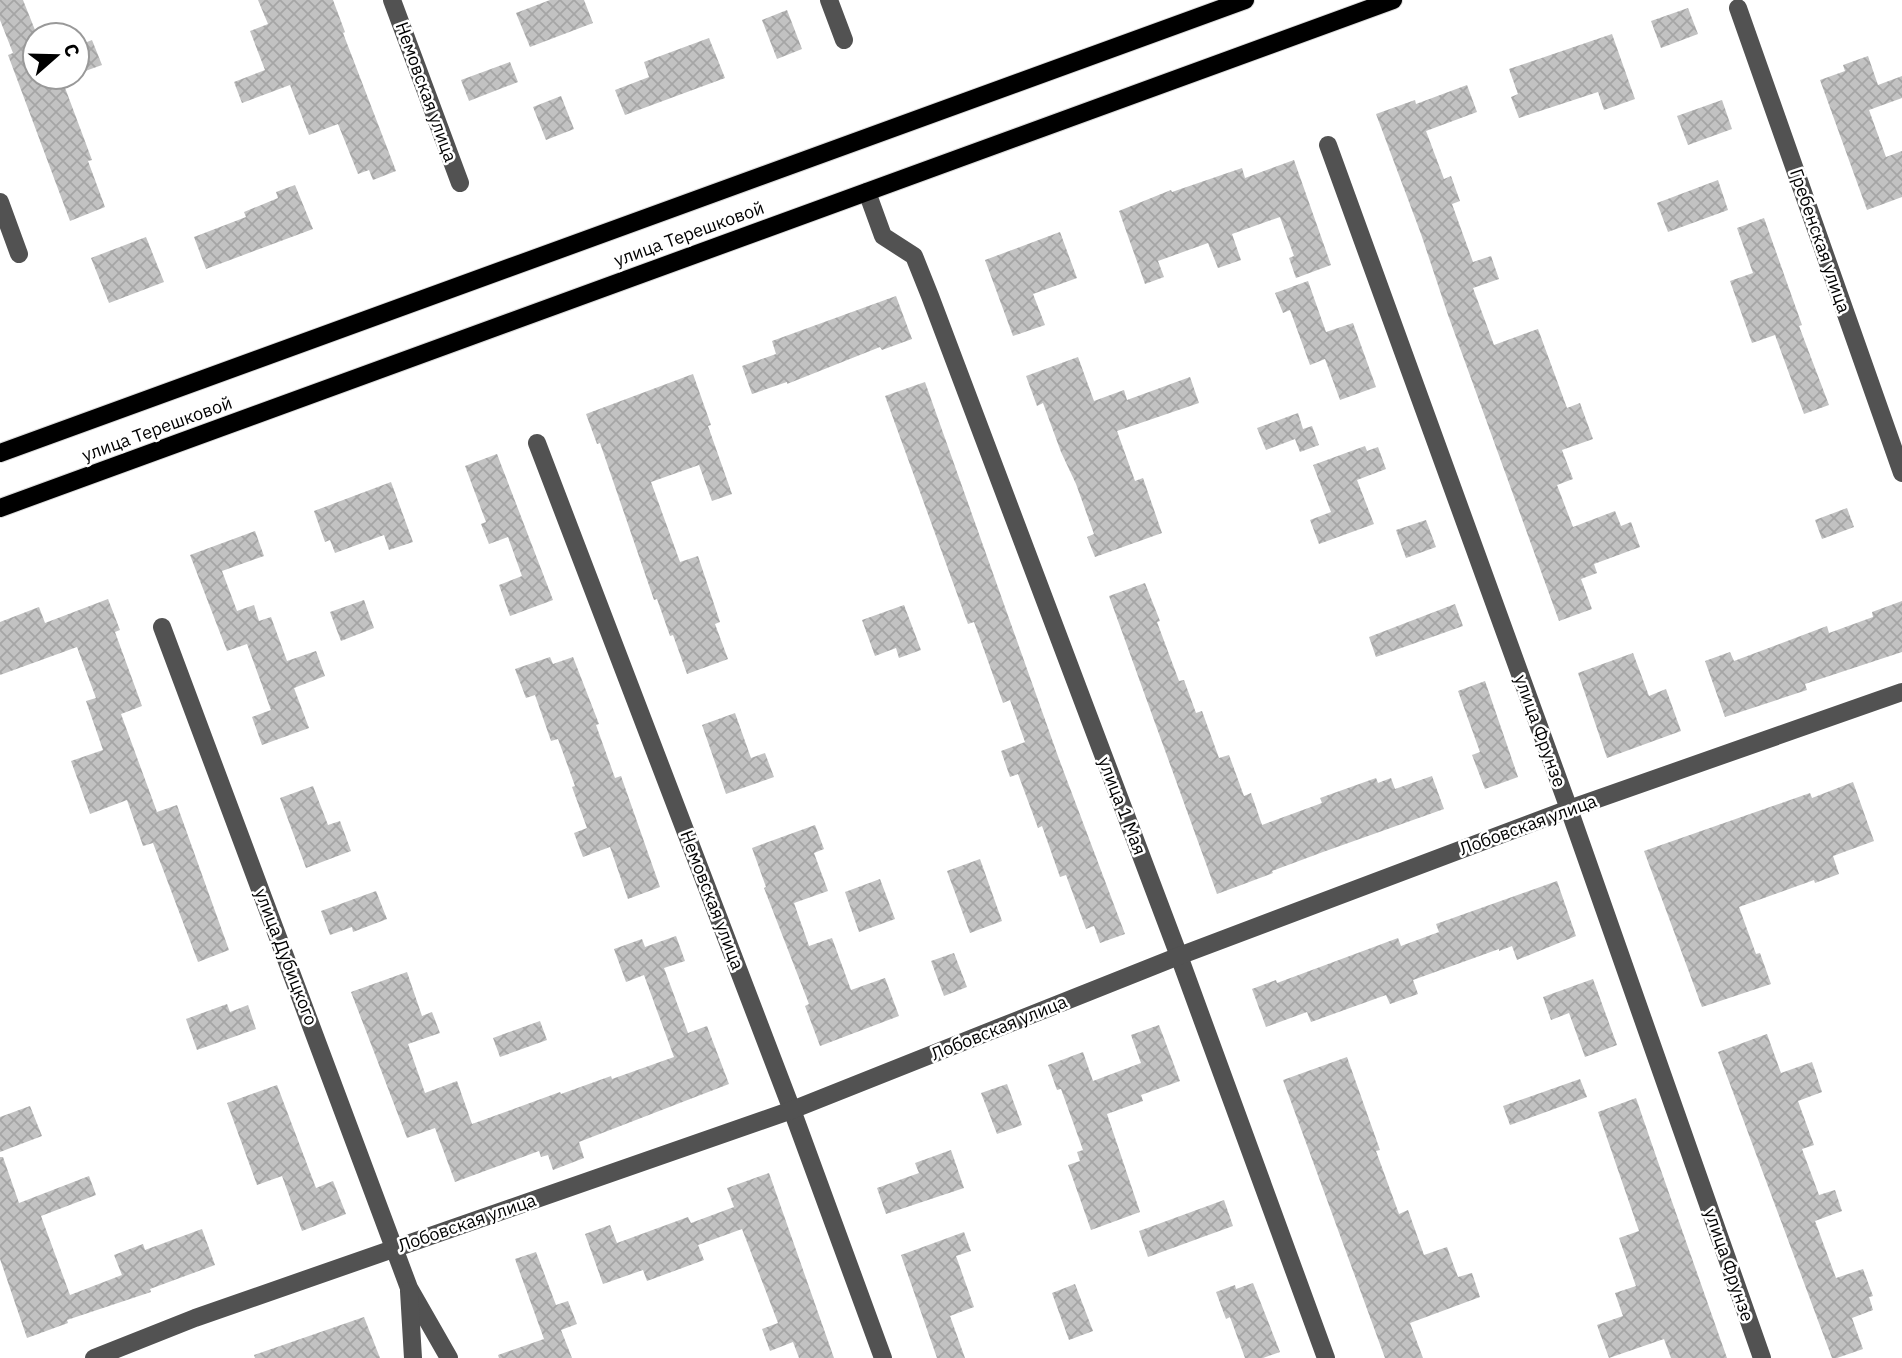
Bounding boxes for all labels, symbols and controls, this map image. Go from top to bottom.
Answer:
street label: Немовская улица [390,19,463,165]
north arrow [21,21,91,91]
text: С [59,40,85,60]
street label: Гребенская улица [1785,166,1856,316]
street label: улица Терешковой [611,196,767,271]
street label: улица Терешковой [79,391,235,466]
street label: улица Фрунзе [1509,671,1572,790]
street label: улица 1 Мая [1093,754,1152,858]
street label: Лобовская улица [1456,789,1600,860]
street label: Немовская улица [675,827,750,973]
street label: улица Дубицкого [250,885,323,1029]
street label: Лобовская улица [927,990,1071,1065]
street label: Лобовская улица [395,1188,539,1257]
street label: улица Фрунзе [1699,1205,1760,1325]

